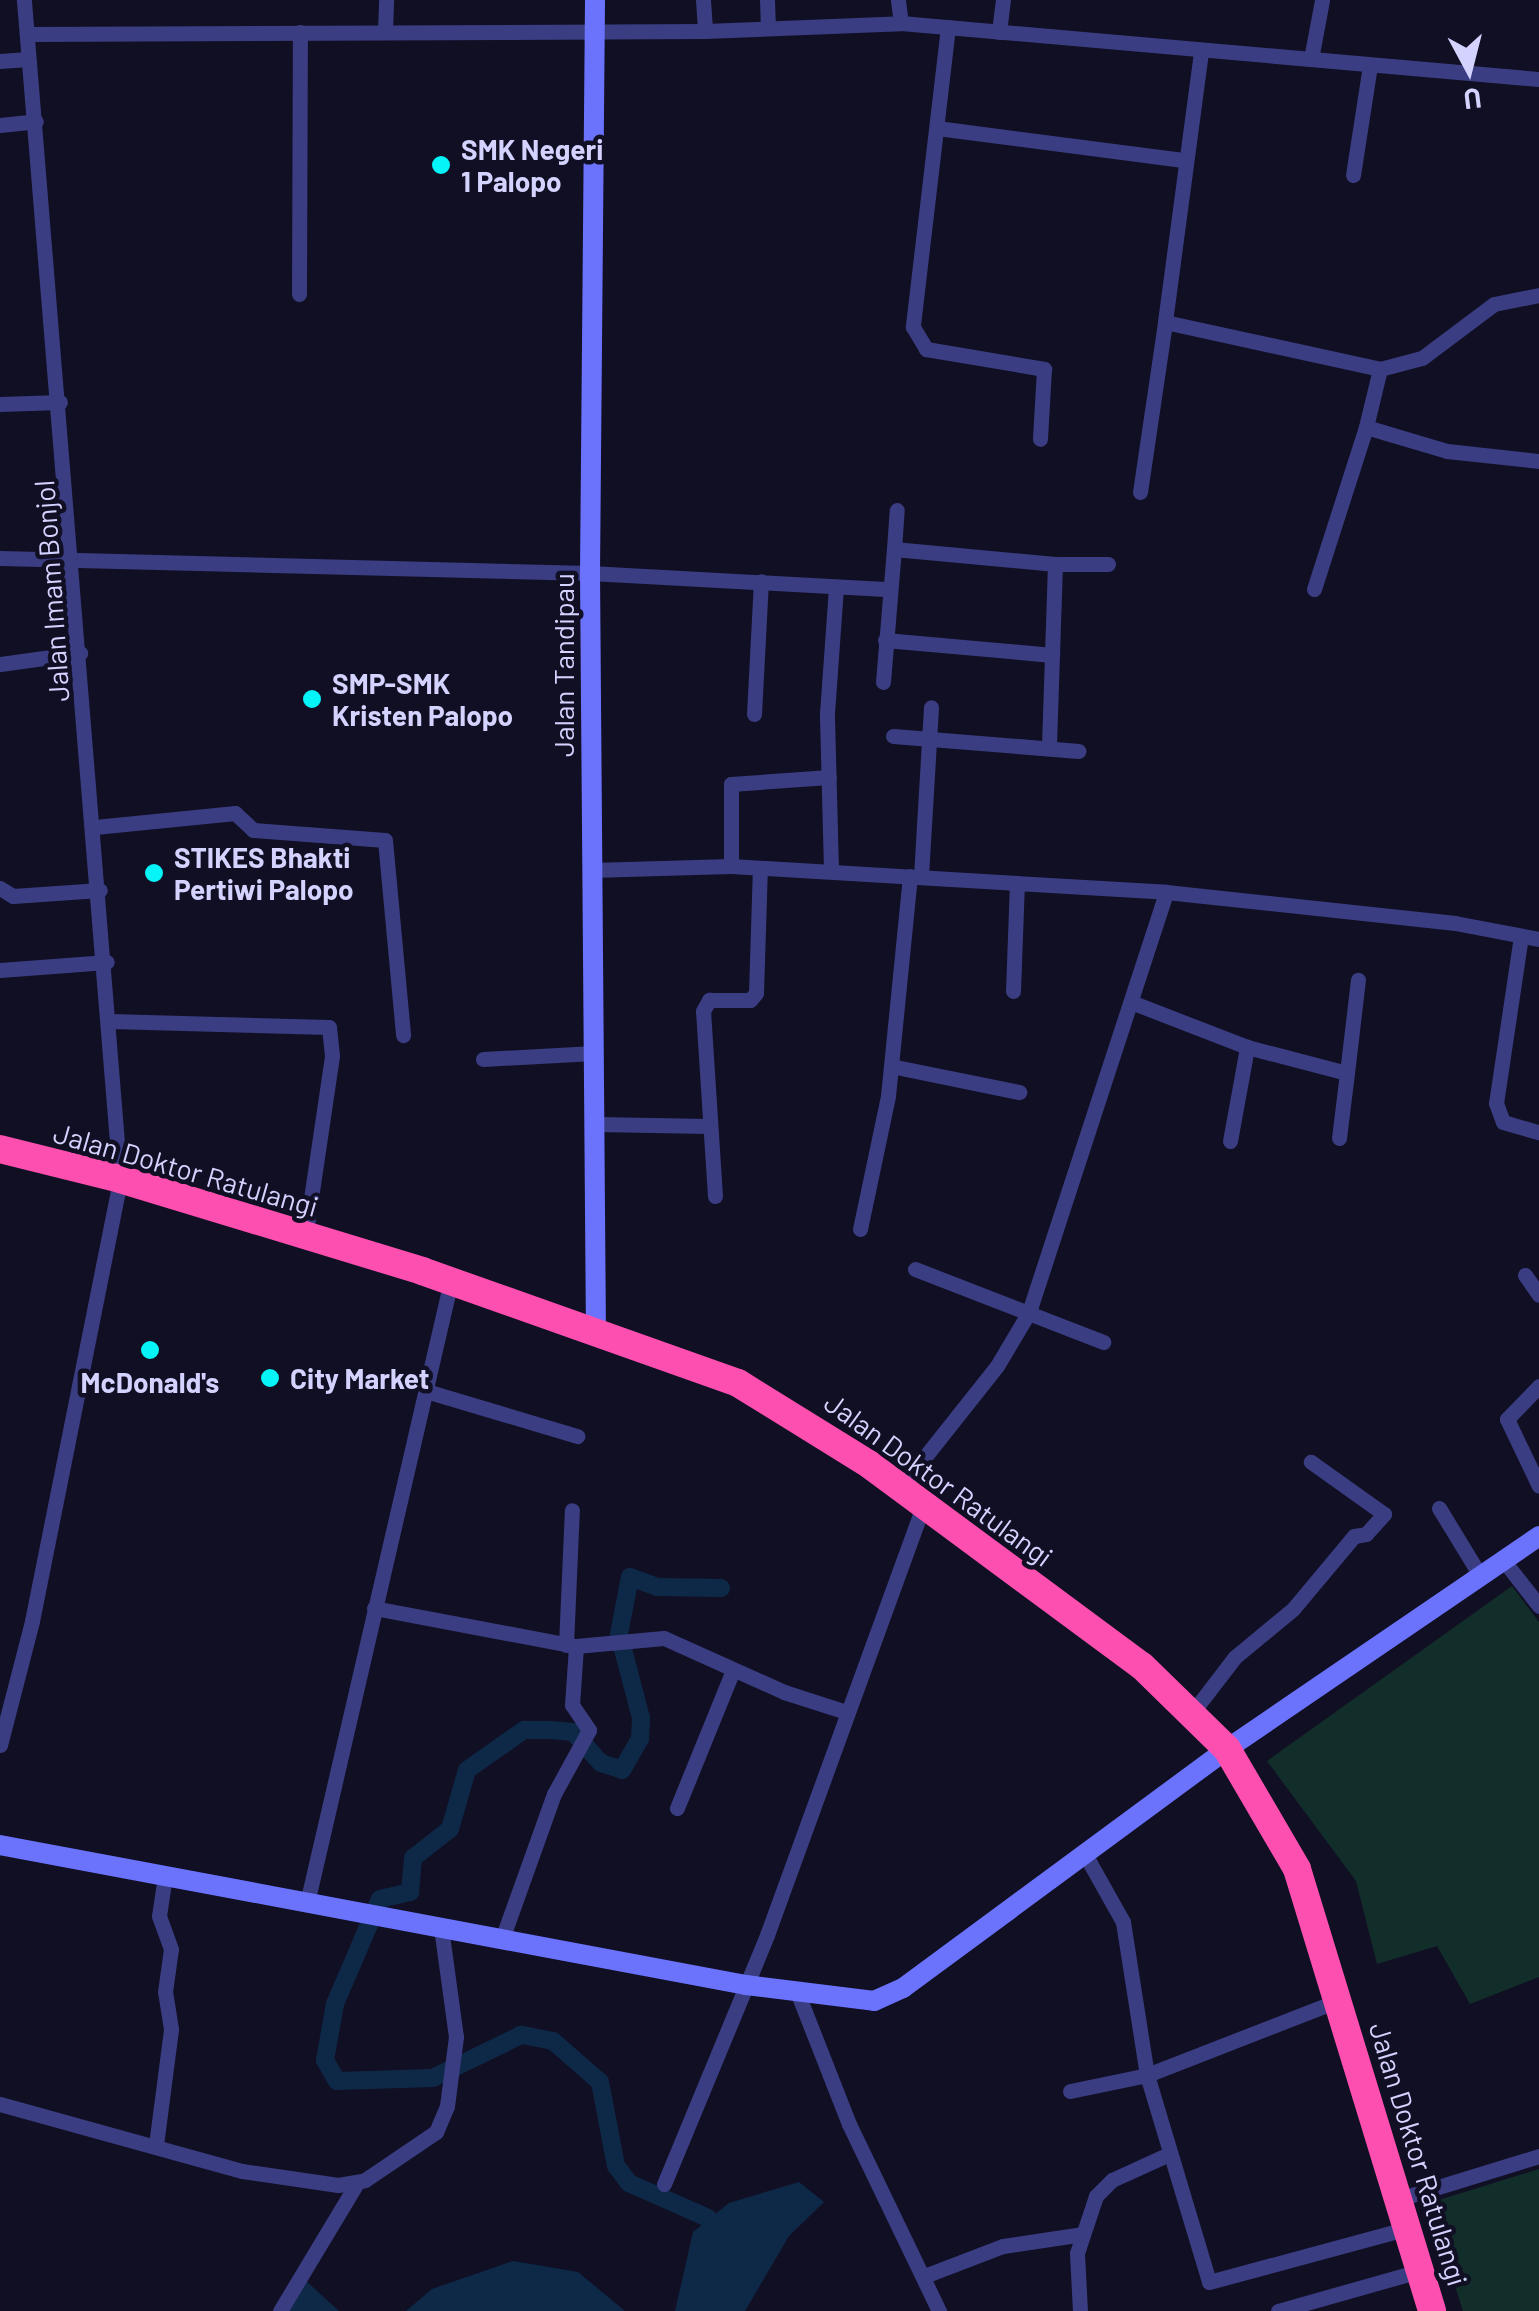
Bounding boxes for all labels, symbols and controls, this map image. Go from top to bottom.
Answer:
north arrow [1419,20,1519,120]
text: U [1462,82,1483,118]
place label: SMK Negeri 1 Palopo [461,132,603,198]
marker: SMK Negeri 1 Palopo [430,154,452,176]
street label: Jalan Imam Bonjol [27,479,75,703]
street label: Jalan Tandipau [546,573,580,757]
place label: SMP-SMK Kristen Palopo [332,666,513,732]
marker: SMP-SMK Kristen Palopo [301,688,323,710]
place label: STIKES Bhakti Pertiwi Palopo [174,840,354,906]
marker: STIKES Bhakti Pertiwi Palopo [143,862,165,884]
street label: Jalan Doktor Ratulangi [50,1115,322,1223]
marker: McDonald's [139,1339,161,1361]
place label: City Market [290,1361,429,1395]
place label: McDonald's [81,1365,219,1399]
marker: City Market [259,1367,281,1389]
street label: Jalan Doktor Ratulangi [818,1385,1060,1573]
street label: Jalan Doktor Ratulangi [1363,2018,1475,2290]

